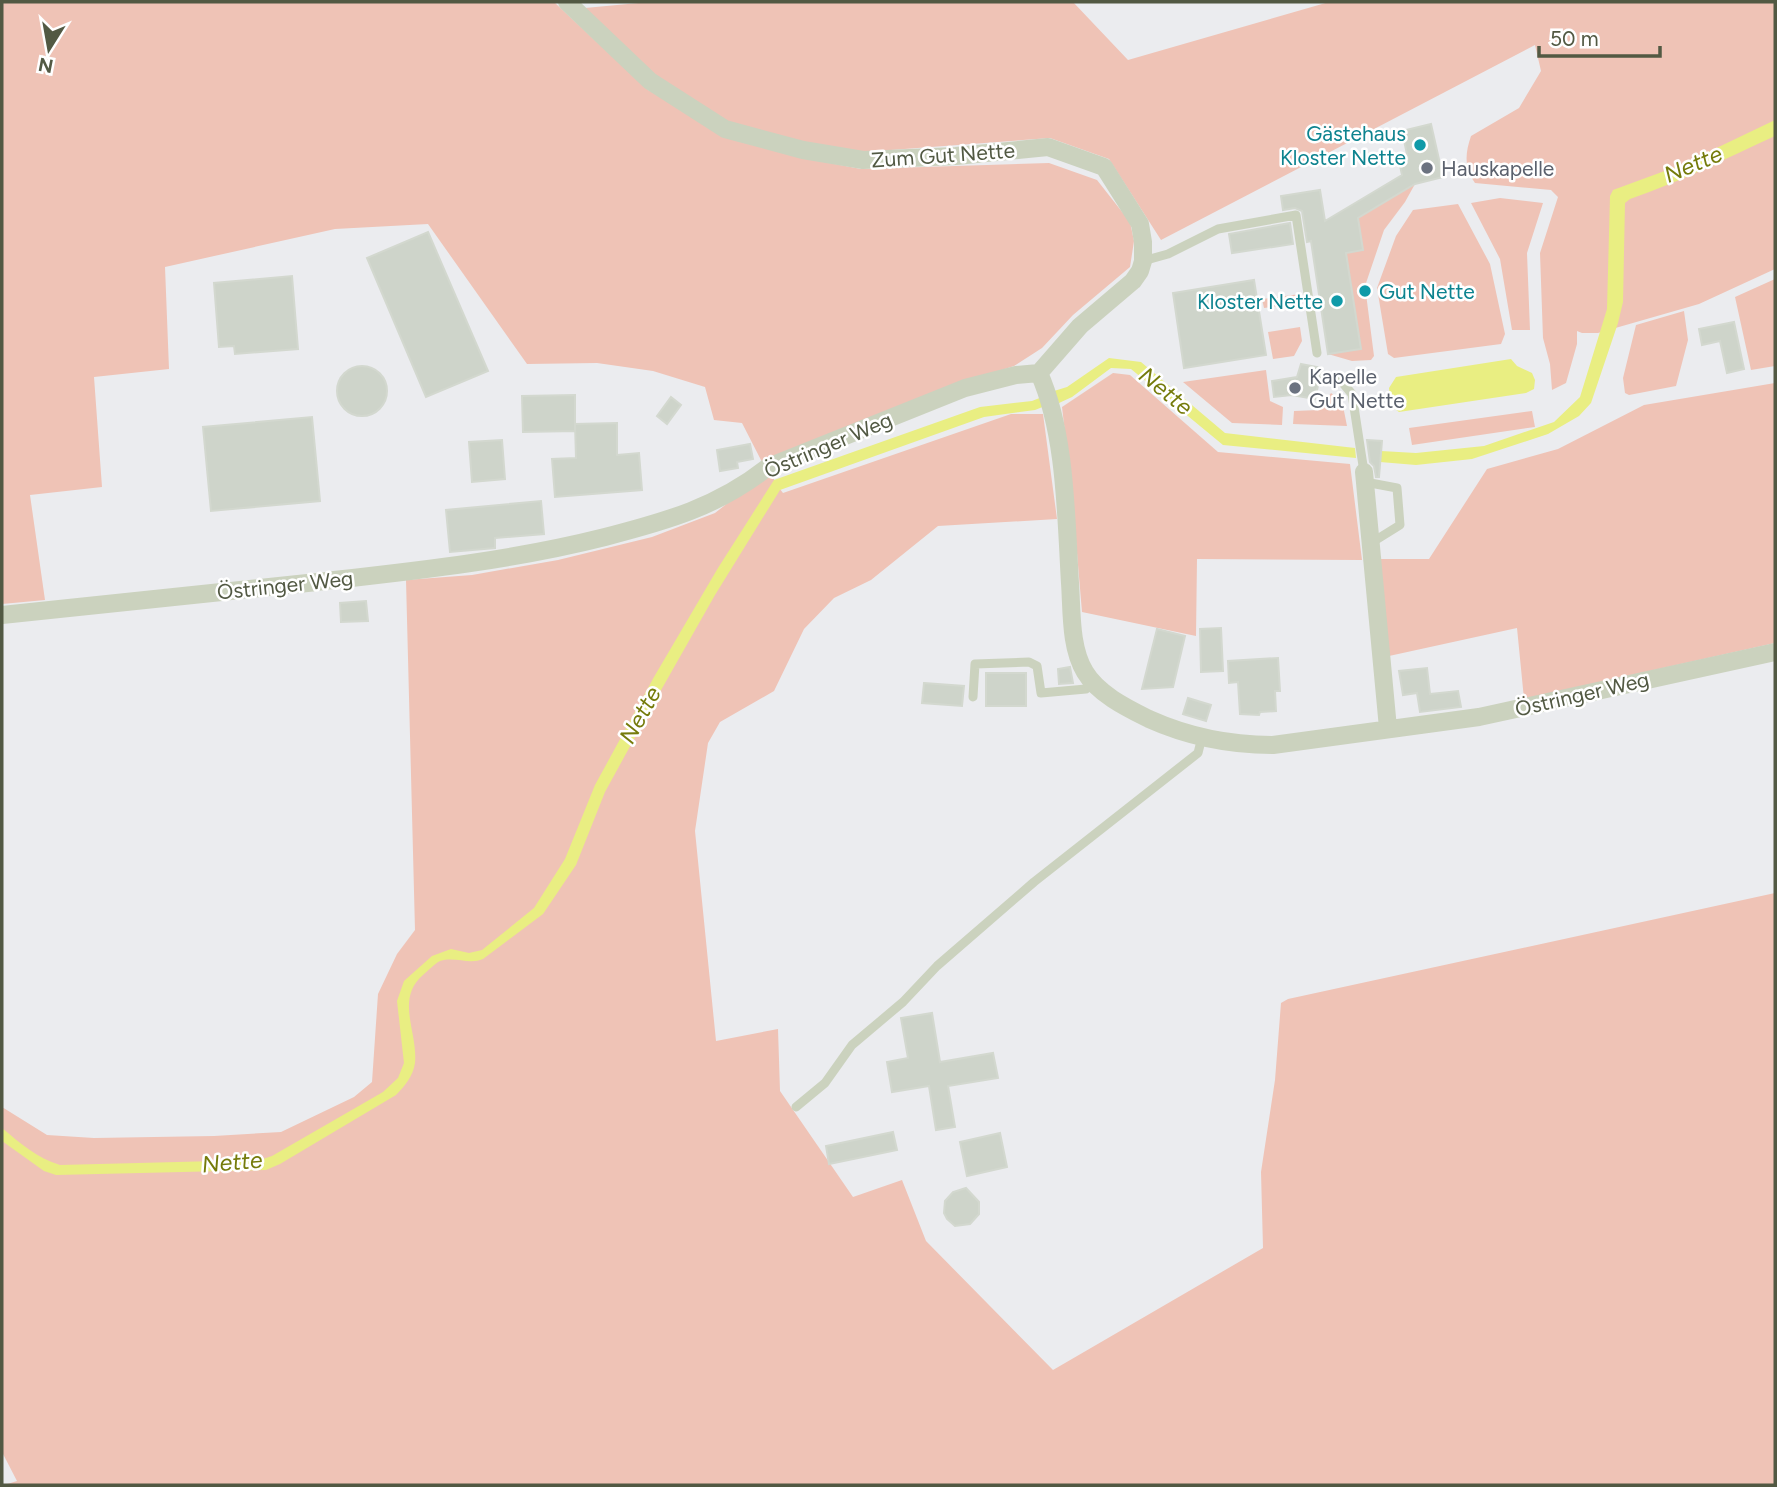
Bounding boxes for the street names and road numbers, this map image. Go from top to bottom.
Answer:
street label: Zum Gut Nette [870,138,1016,172]
street label: Östringer Weg [760,407,896,483]
street label: Östringer Weg [216,565,354,605]
street label: Östringer Weg [1512,666,1652,722]

